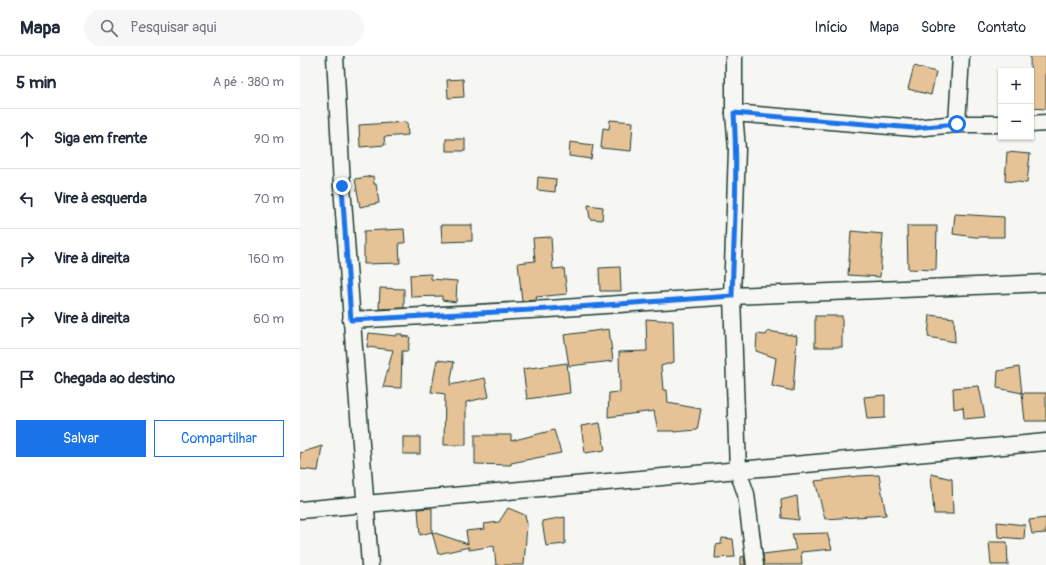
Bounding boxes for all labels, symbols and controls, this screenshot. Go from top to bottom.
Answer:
search box [84,10,364,46]
text: Mapa [20,16,60,40]
icon: search [98,17,120,39]
text: Pesquisar aqui [130,18,216,37]
text: Início [814,19,847,36]
text: Mapa [869,19,899,36]
text: Sobre [921,19,955,36]
text: Contato [977,19,1026,36]
map controls [998,68,1034,140]
button: + [998,68,1034,104]
text: 5 min [16,72,56,93]
text: A pé · 380 m [213,74,284,90]
button: − [998,104,1034,140]
route start [948,115,966,133]
icon: ahead [16,128,38,150]
text: Siga em frente [54,129,147,148]
text: 90 m [254,131,284,147]
route end [333,177,351,195]
icon: left [16,188,38,210]
text: Vire à esquerda [54,189,147,208]
text: 70 m [254,191,284,207]
icon: right [16,248,38,270]
text: Vire à direita [54,249,130,268]
text: 160 m [248,251,284,267]
icon: right [16,308,38,330]
text: Vire à direita [54,309,130,328]
text: 60 m [253,311,284,327]
icon: arrive [16,368,38,390]
text: Chegada ao destino [54,369,175,388]
button: Salvar [16,420,146,457]
button: Compartilhar [154,420,284,457]

